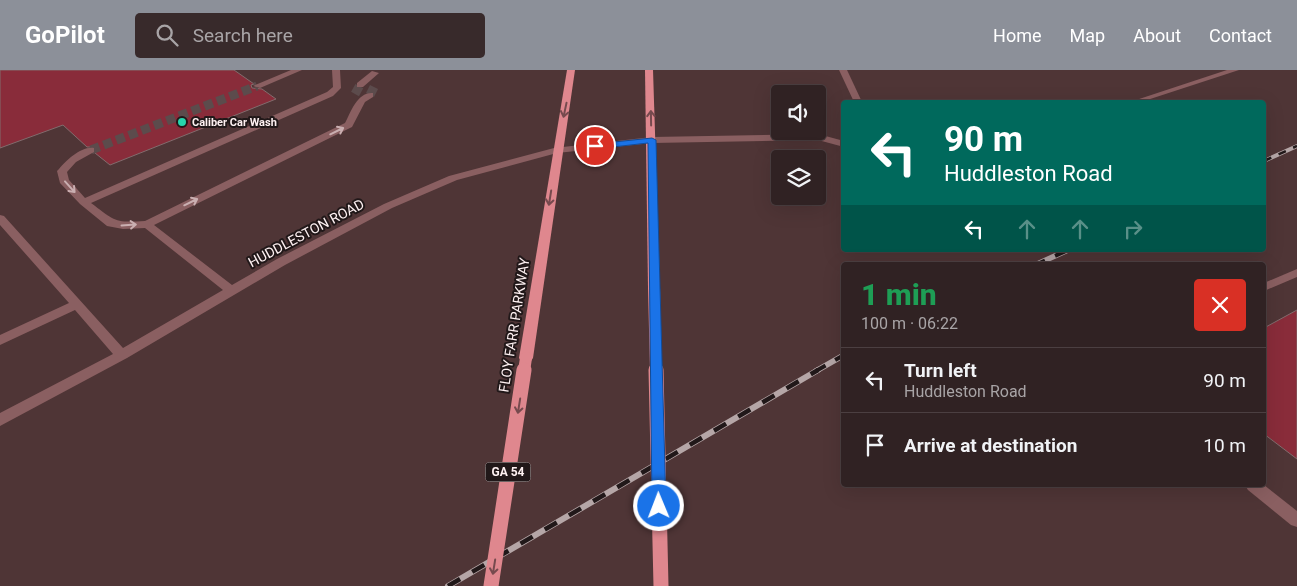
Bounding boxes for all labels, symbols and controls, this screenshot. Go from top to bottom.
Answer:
search box [135,13,485,58]
text: GoPilot [25,21,105,49]
icon: search [153,21,181,49]
text: Search here [193,24,293,47]
text: Home [993,25,1042,46]
text: Map [1070,25,1105,46]
text: About [1133,25,1181,46]
text: Contact [1209,25,1272,46]
map controls [771,85,826,205]
button: sound [771,85,826,140]
one-way arrow [560,102,570,118]
one-way arrow [646,111,656,127]
marker: Caliber Car Wash [176,116,188,128]
place label: Caliber Car Wash [192,116,277,129]
text: 90 m [944,119,1023,160]
icon: left [861,120,926,185]
pin [574,125,616,167]
one-way arrow [329,126,344,135]
icon: arrive [581,132,609,160]
button: layers [771,150,826,205]
text: Huddleston Road [944,161,1113,186]
one-way arrow [64,181,76,194]
one-way arrow [545,190,555,206]
street label: HUDDLESTON ROAD [245,196,367,270]
one-way arrow [183,197,198,206]
icon: left [960,215,988,243]
icon: ahead [1013,215,1041,243]
icon: ahead [1066,215,1094,243]
icon: right [1119,215,1147,243]
one-way arrow [121,221,137,230]
street label: FLOY FARR PARKWAY [495,256,533,393]
text: 1 min [861,277,937,312]
button: close [1194,279,1246,331]
text: 100 m · 06:22 [861,314,958,333]
text: Turn left [904,359,977,382]
icon: left [861,366,889,394]
text: 90 m [1203,369,1246,392]
text: Huddleston Road [904,382,1027,401]
one-way arrow [513,398,523,414]
icon: arrive [861,431,889,459]
text: Arrive at destination [904,434,1077,457]
text: 10 m [1203,434,1246,457]
road number: GA 54 [486,462,530,482]
position arrow [632,479,684,531]
one-way arrow [489,558,499,574]

